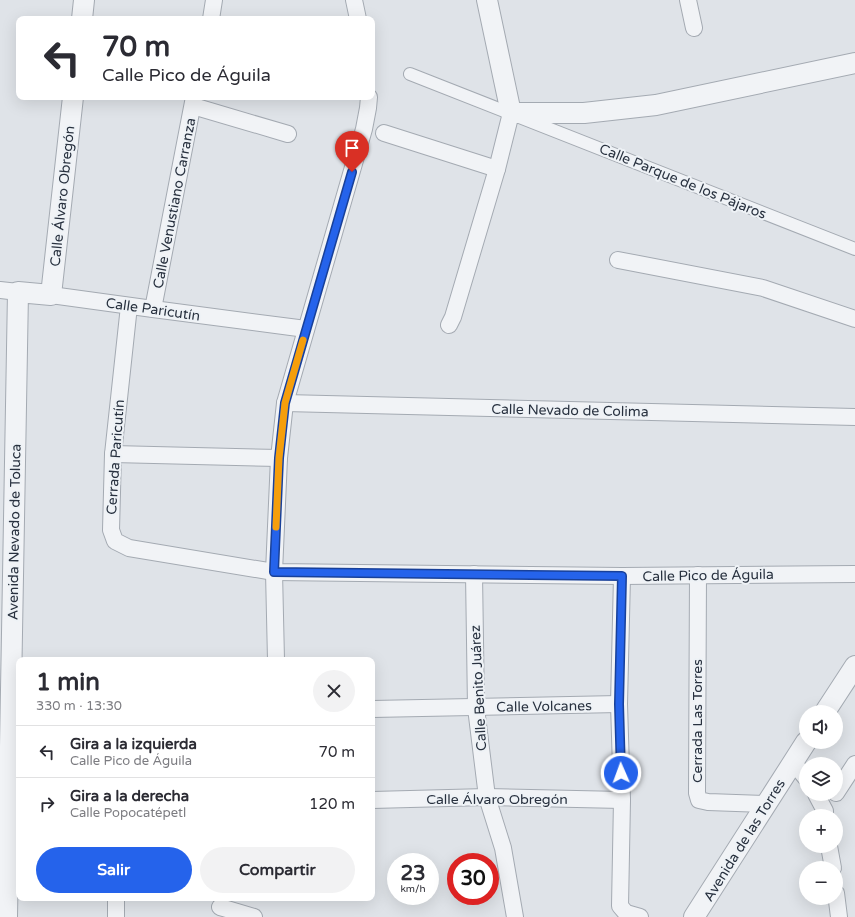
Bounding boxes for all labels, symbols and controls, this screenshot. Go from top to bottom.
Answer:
text: 70 m [102,30,170,64]
icon: left [36,32,88,84]
text: Calle Pico de Águila [102,64,271,86]
street label: Calle Venustiano Carranza [150,116,199,290]
street label: Calle Álvaro Obregón [47,125,78,267]
pin [335,131,369,172]
icon: arrive [341,137,363,159]
street label: Calle Parque de los Pájaros [597,140,769,223]
street label: Calle Paricutín [105,294,201,325]
street label: Cerrada Paricutín [103,399,128,515]
street label: Calle Nevado de Colima [491,401,649,420]
street label: Avenida Nevado de Toluca [4,444,25,620]
street label: Calle Pico de Águila [642,566,774,585]
street label: Calle Benito Juárez [467,625,490,751]
street label: Cerrada Las Torres [689,659,706,783]
text: 1 min [36,668,100,697]
button: close [313,670,355,712]
street label: Calle Volcanes [496,697,592,716]
text: 330 m · 13:30 [36,698,122,714]
map controls [799,705,843,905]
button: sound [799,705,843,749]
text: Gira a la izquierda [70,735,197,753]
icon: left [36,741,58,763]
text: 70 m [318,743,355,761]
position arrow [600,752,642,794]
text: Calle Pico de Águila [70,753,192,769]
button: layers [799,757,843,801]
street label: Avenida de las Torres [700,776,789,905]
text: Gira a la derecha [70,787,189,805]
street label: Calle Álvaro Obregón [426,791,568,808]
icon: right [36,793,58,815]
text: 120 m [309,795,355,813]
text: Calle Popocatépetl [70,805,186,821]
button: + [799,809,843,853]
button: Salir [36,847,192,893]
button: Compartir [200,847,355,893]
speed limit sign: 30 [447,853,499,905]
button: − [799,861,843,905]
text: 23 [400,862,426,886]
text: km/h [400,883,426,895]

